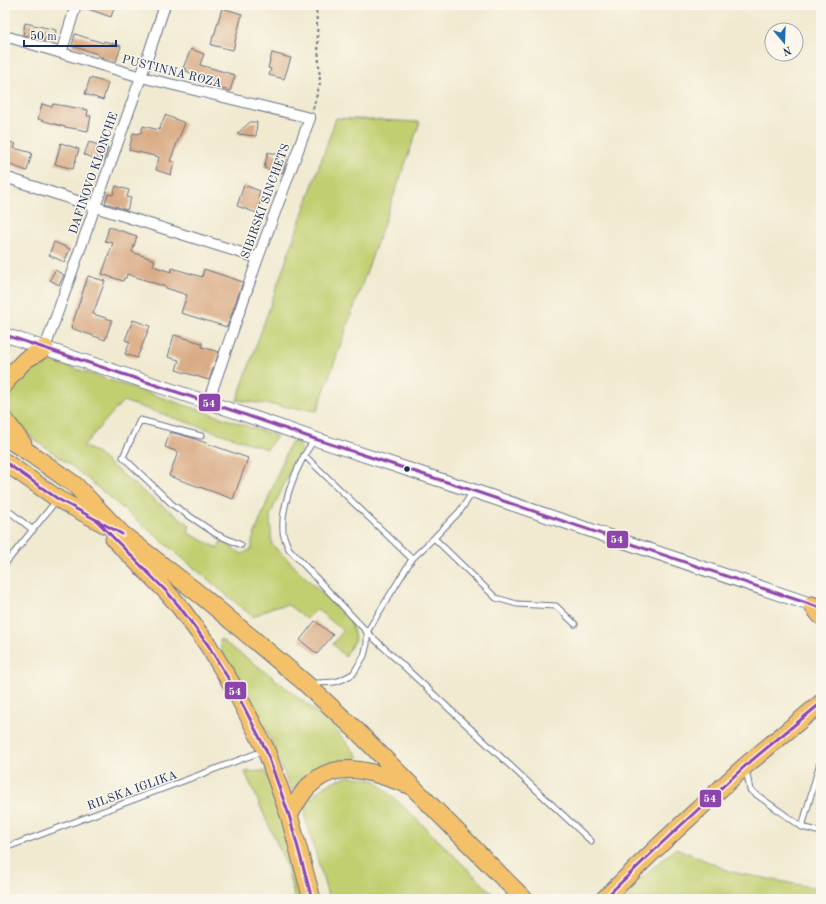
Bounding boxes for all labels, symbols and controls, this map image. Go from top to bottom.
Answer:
scale bar [24,22,116,48]
north arrow [764,22,804,62]
text: 50 m [30,30,57,43]
text: N [780,43,793,57]
street label: PUSTINNA ROZA [121,54,223,90]
street label: DAFINOVO KLONCHE [67,111,120,236]
street label: SIBIRSKI SINCHETS [240,142,292,261]
line badge: 54 [198,393,221,412]
text: 54 [203,399,215,410]
unlabelled marker [402,464,412,474]
line badge: 54 [606,530,629,549]
text: 54 [611,535,623,546]
line badge: 54 [224,681,247,700]
text: 54 [229,687,241,698]
street label: RILSKA IGLIKA [86,769,179,813]
line badge: 54 [699,789,722,808]
text: 54 [704,794,716,805]

